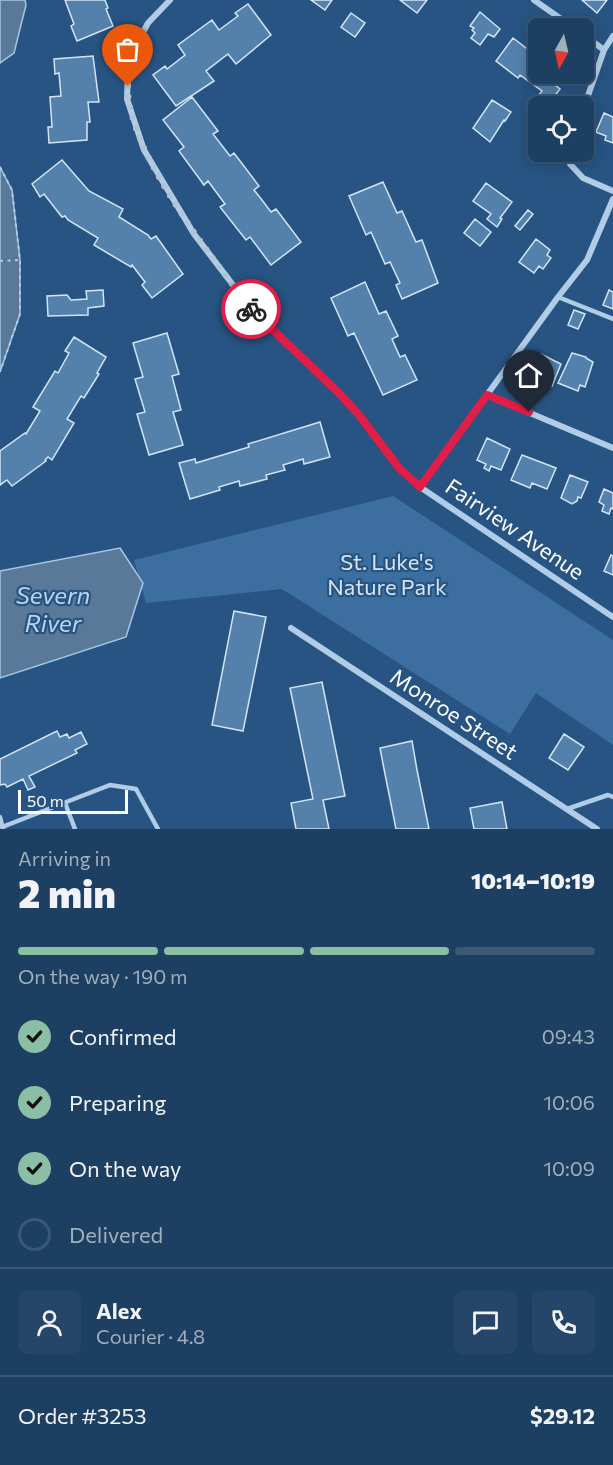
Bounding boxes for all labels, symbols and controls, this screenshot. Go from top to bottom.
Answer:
north arrow [528,18,594,84]
map controls [528,18,594,162]
pin [102,24,153,86]
icon: bag [111,33,144,66]
button: locate [528,96,594,162]
courier [221,279,281,339]
icon: bike [235,293,268,326]
pin [503,350,554,412]
icon: home [512,359,545,392]
street label: Fairview Avenue [441,472,590,585]
park label: St. Luke's Nature Park [327,548,447,600]
water label: Severn River [16,580,90,637]
street label: Monroe Street [386,662,523,765]
scale bar [18,787,128,814]
text: 50 m [27,791,64,810]
text: Arriving in [18,846,111,870]
text: 10:14–10:19 [471,867,595,894]
text: 2 min [18,868,116,916]
text: On the way · 190 m [18,964,187,988]
icon: check [18,1020,51,1053]
text: Confirmed [69,1023,176,1050]
text: 09:43 [542,1024,595,1048]
icon: check [18,1086,51,1119]
text: Preparing [69,1089,166,1116]
text: 10:06 [543,1090,595,1114]
icon: check [18,1152,51,1185]
text: On the way [69,1155,181,1182]
text: 10:09 [543,1156,595,1180]
text: Delivered [69,1221,163,1248]
button: person [18,1291,81,1354]
button: chat [454,1291,517,1354]
button: phone [532,1291,595,1354]
text: Alex [96,1297,142,1324]
text: Courier · 4.8 [96,1324,205,1348]
text: Order #3253 [18,1402,147,1429]
text: $29.12 [530,1402,595,1429]

